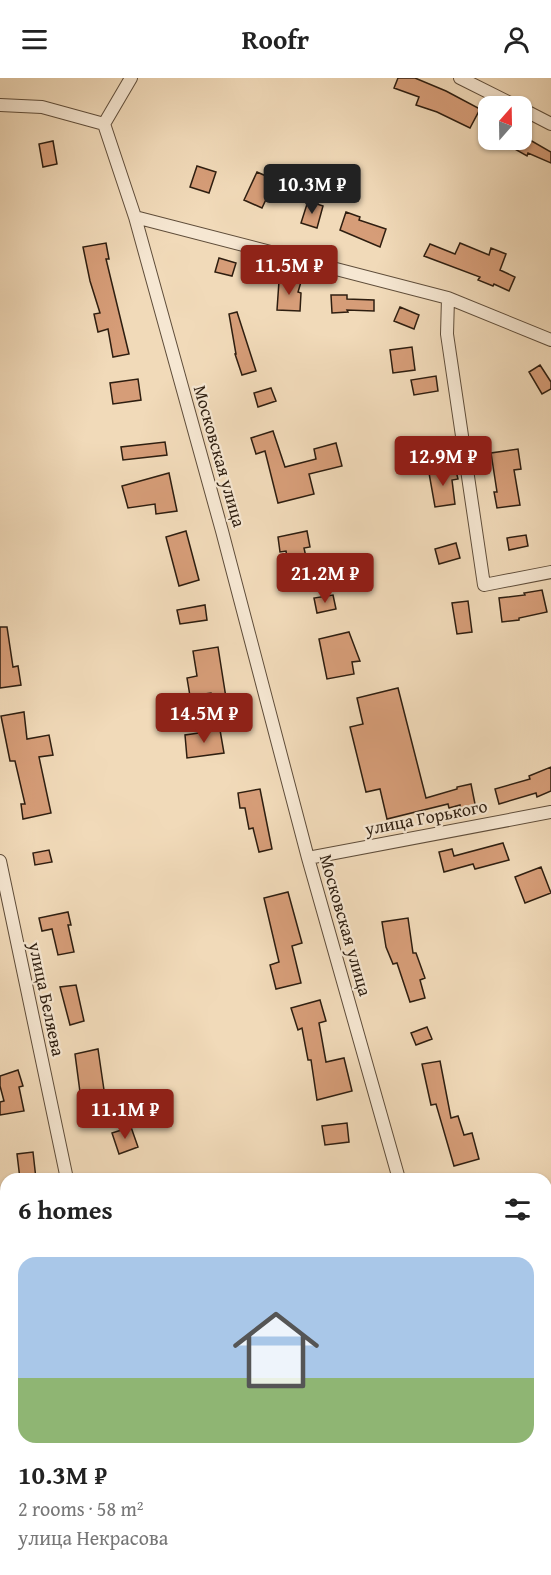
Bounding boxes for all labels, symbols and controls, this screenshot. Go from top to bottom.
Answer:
text: Roofr [242,19,309,59]
icon: menu [18,23,51,56]
icon: person [500,23,533,56]
north arrow [478,96,532,150]
map controls [478,96,532,150]
pin: 10.3M ₽ [257,164,367,215]
text: 10.3M ₽ [278,169,346,198]
pin: 11.5M ₽ [234,245,344,296]
text: 11.5M ₽ [255,250,323,279]
street label: Московская улица [187,382,253,530]
pin: 12.9M ₽ [388,436,498,487]
text: 12.9M ₽ [409,441,477,470]
pin: 21.2M ₽ [270,553,380,604]
text: 21.2M ₽ [291,558,359,587]
pin: 14.5M ₽ [149,693,259,744]
text: 14.5M ₽ [170,698,238,727]
street label: улица Горького [362,792,489,842]
street label: Московская улица [313,851,379,999]
street label: улица Беляева [22,938,72,1059]
pin: 11.1M ₽ [70,1089,180,1140]
text: 11.1M ₽ [91,1094,159,1123]
text: 6 homes [18,1190,113,1229]
icon: filters [501,1193,534,1226]
icon: home [222,1296,330,1404]
text: 10.3M ₽ [18,1455,107,1494]
text: 2 rooms · 58 m² [18,1494,144,1523]
text: улица Некрасова [18,1523,168,1552]

